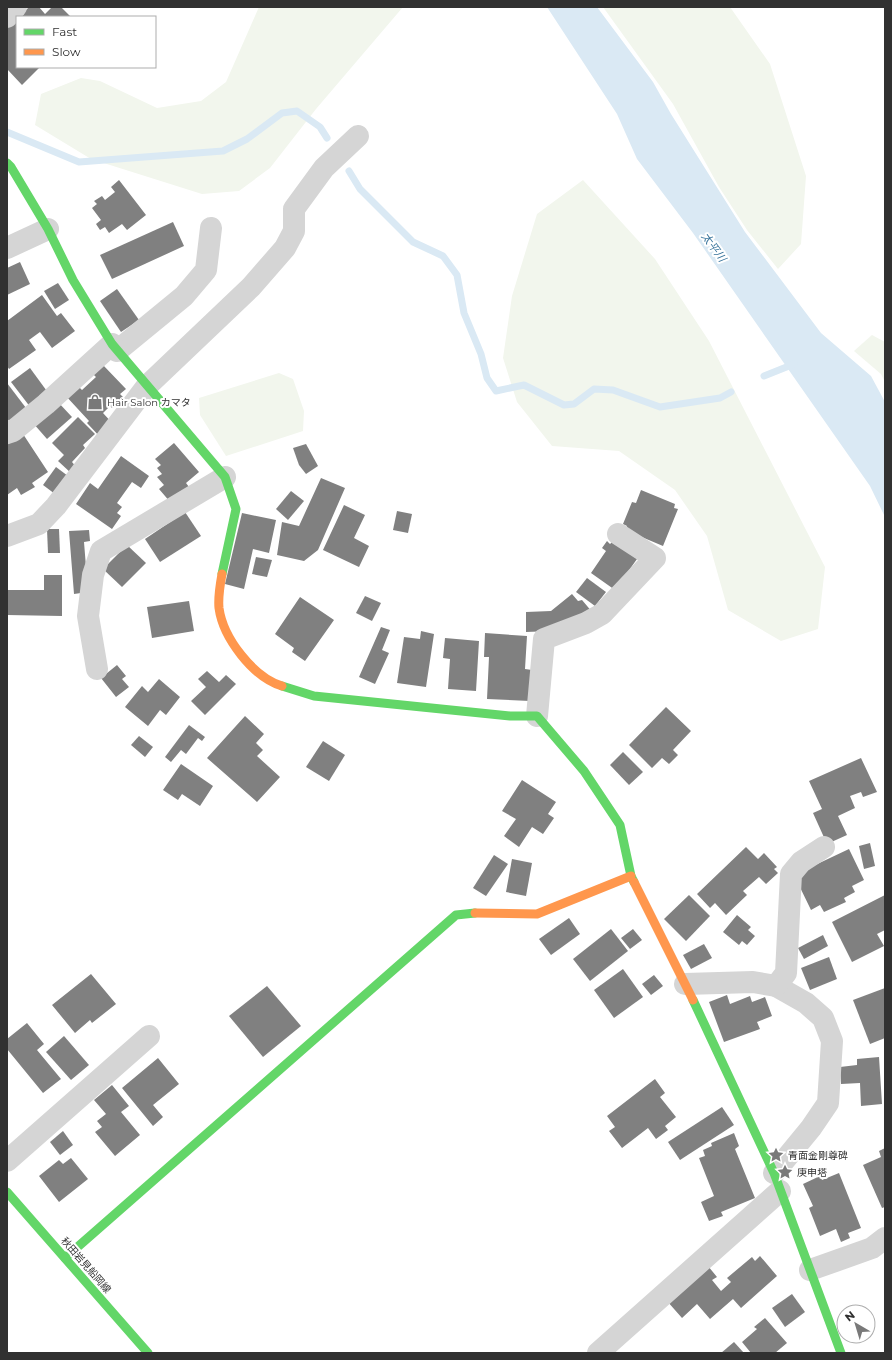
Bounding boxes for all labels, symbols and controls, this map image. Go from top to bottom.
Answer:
legend [16,16,156,68]
text: Fast [52,24,77,39]
text: Slow [52,44,81,59]
water label: 太平川 [699,230,730,265]
shop icon: Hair Salon カマタ [86,393,104,411]
place label: Hair Salon カマタ [107,396,191,409]
place icon: 青面金剛尊碑 [767,1146,785,1164]
place label: 青面金剛尊碑 [788,1149,848,1162]
place icon: 庚申塔 [776,1163,794,1181]
place label: 庚申塔 [797,1166,827,1179]
street label: 秋田岩見船岡線 [58,1234,114,1296]
north arrow [836,1304,876,1344]
text: N [842,1308,858,1324]

